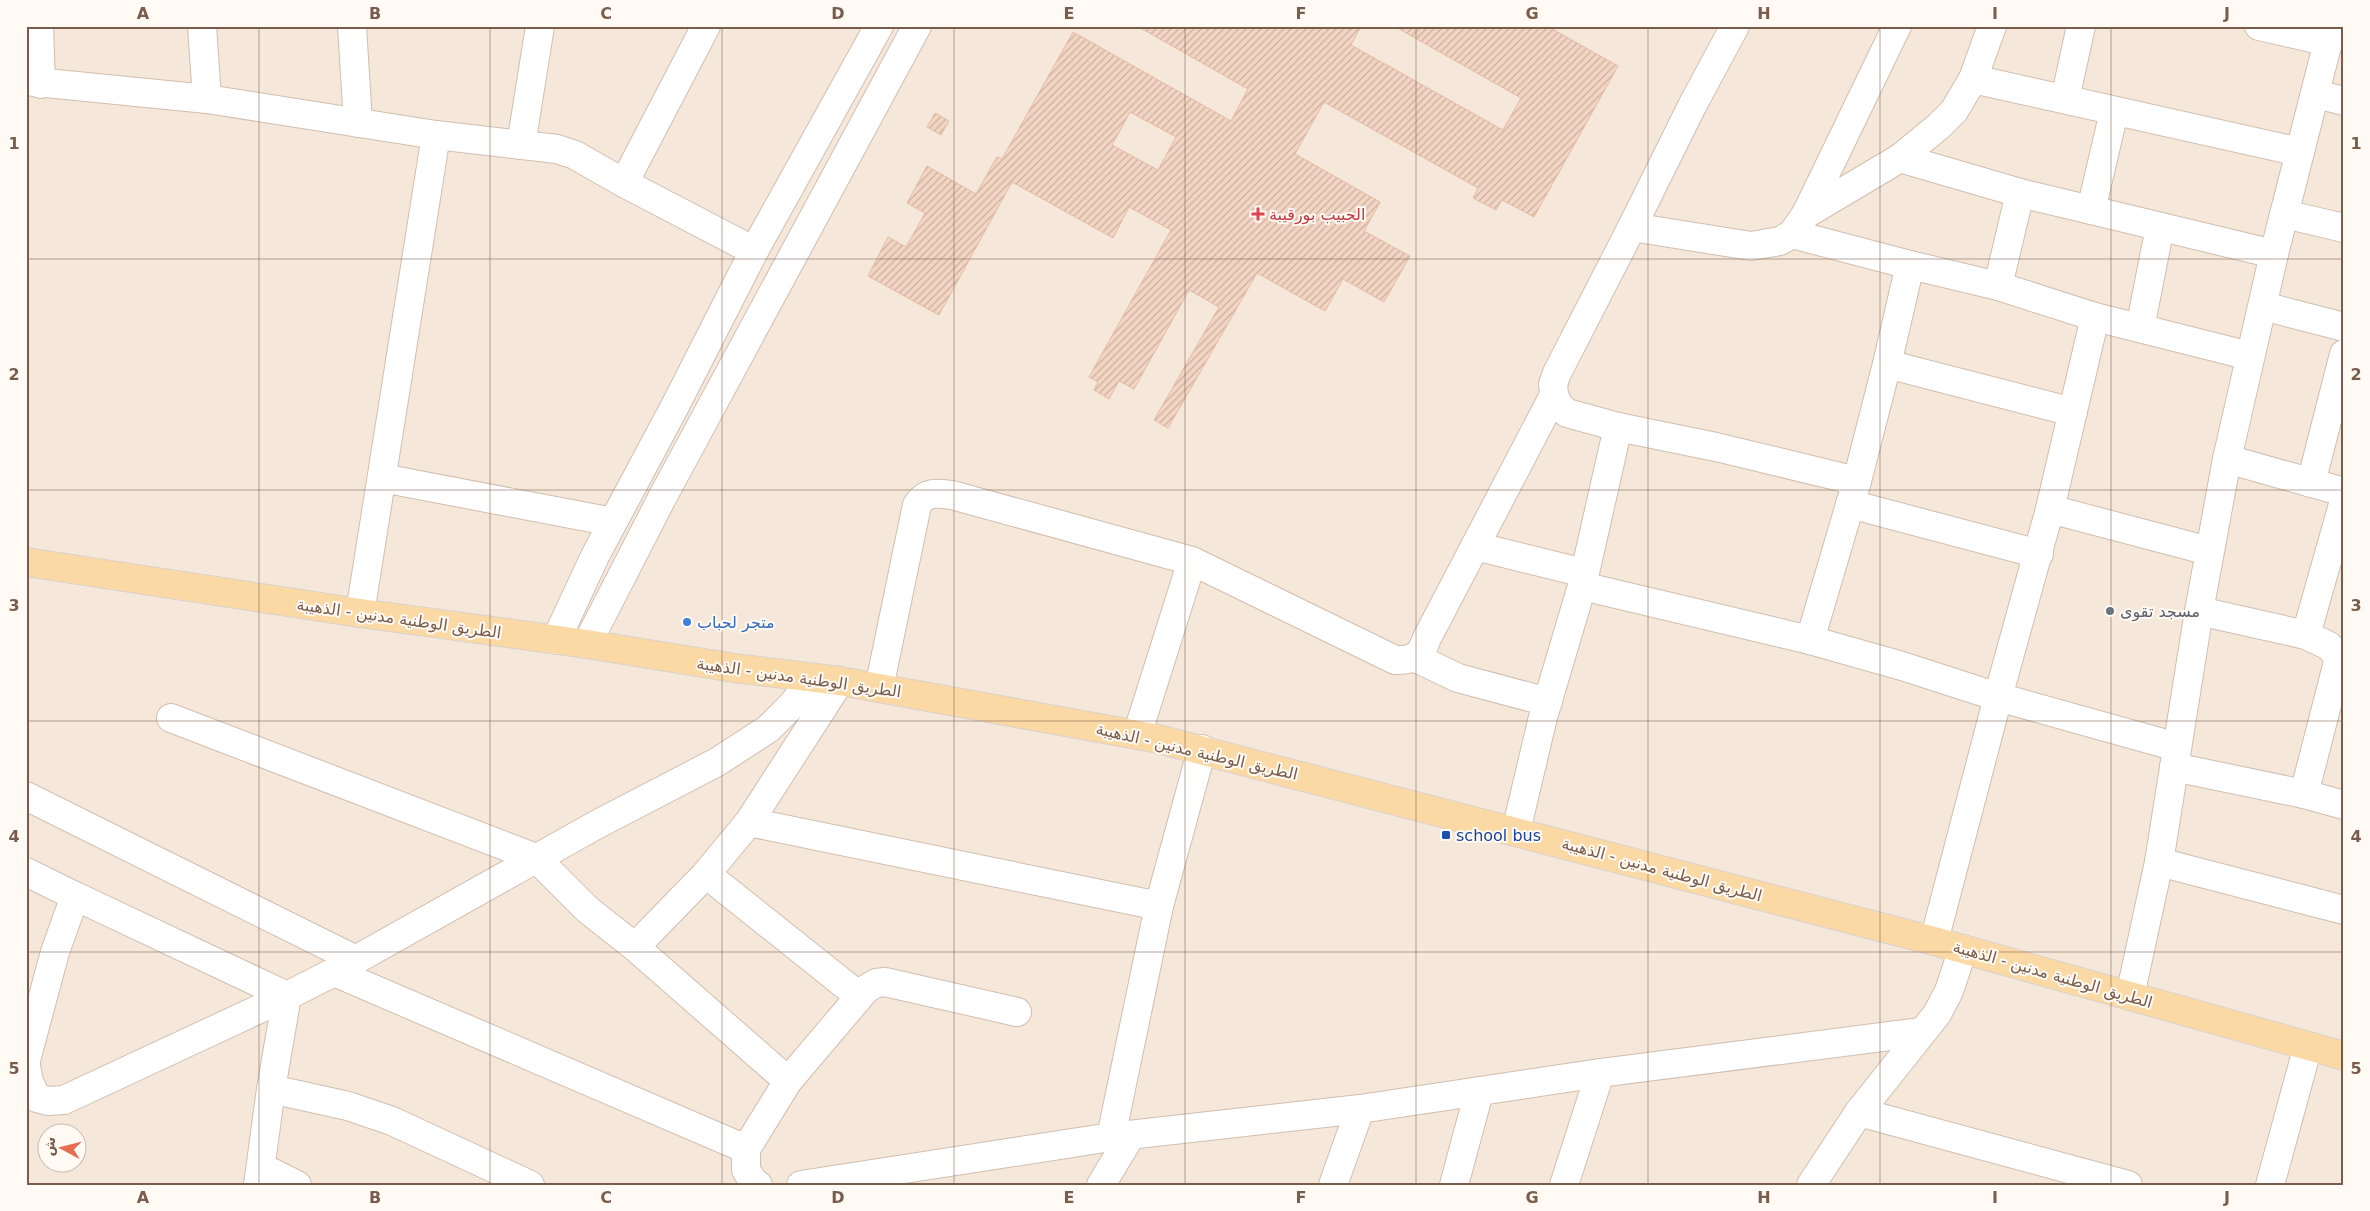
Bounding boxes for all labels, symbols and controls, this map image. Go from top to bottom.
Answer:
text: A [137,4,150,23]
text: B [369,4,381,23]
text: C [600,4,612,23]
text: D [831,4,845,23]
text: E [1064,4,1074,23]
text: F [1296,4,1306,23]
text: G [1525,4,1539,23]
text: H [1757,4,1771,23]
text: I [1992,4,1998,23]
text: J [2223,4,2230,23]
text: 1 [8,134,20,153]
text: 1 [2350,134,2362,153]
place label: الحبيب بورقيبة [1269,205,1365,225]
marker: الحبيب بورقيبة [1251,207,1265,221]
text: 2 [8,365,20,384]
text: 2 [2350,365,2362,384]
street label: الطريق الوطنية مدنين - الذهيبة [295,595,503,643]
text: 3 [8,596,20,615]
text: 3 [2350,596,2362,615]
place label: مسجد تقوى [2120,602,2200,622]
marker: مسجد تقوى [2104,605,2116,617]
place label: متجر لحباب [697,613,775,633]
marker: متجر لحباب [681,616,693,628]
street label: الطريق الوطنية مدنين - الذهيبة [695,654,903,702]
street label: الطريق الوطنية مدنين - الذهيبة [1094,719,1300,785]
place label: school bus [1456,826,1541,845]
text: 4 [8,827,20,846]
text: 4 [2350,827,2362,846]
marker: school bus [1440,829,1452,841]
street label: الطريق الوطنية مدنين - الذهيبة [1559,834,1764,906]
street label: الطريق الوطنية مدنين - الذهيبة [1951,937,2155,1013]
text: 5 [8,1059,20,1078]
text: 5 [2350,1059,2362,1078]
north arrow [38,1124,88,1174]
text: ش [40,1136,58,1157]
text: A [137,1188,150,1207]
text: B [369,1188,381,1207]
text: C [600,1188,612,1207]
text: D [831,1188,845,1207]
text: E [1064,1188,1074,1207]
text: F [1296,1188,1306,1207]
text: G [1525,1188,1539,1207]
text: H [1757,1188,1771,1207]
text: I [1992,1188,1998,1207]
text: J [2223,1188,2230,1207]

